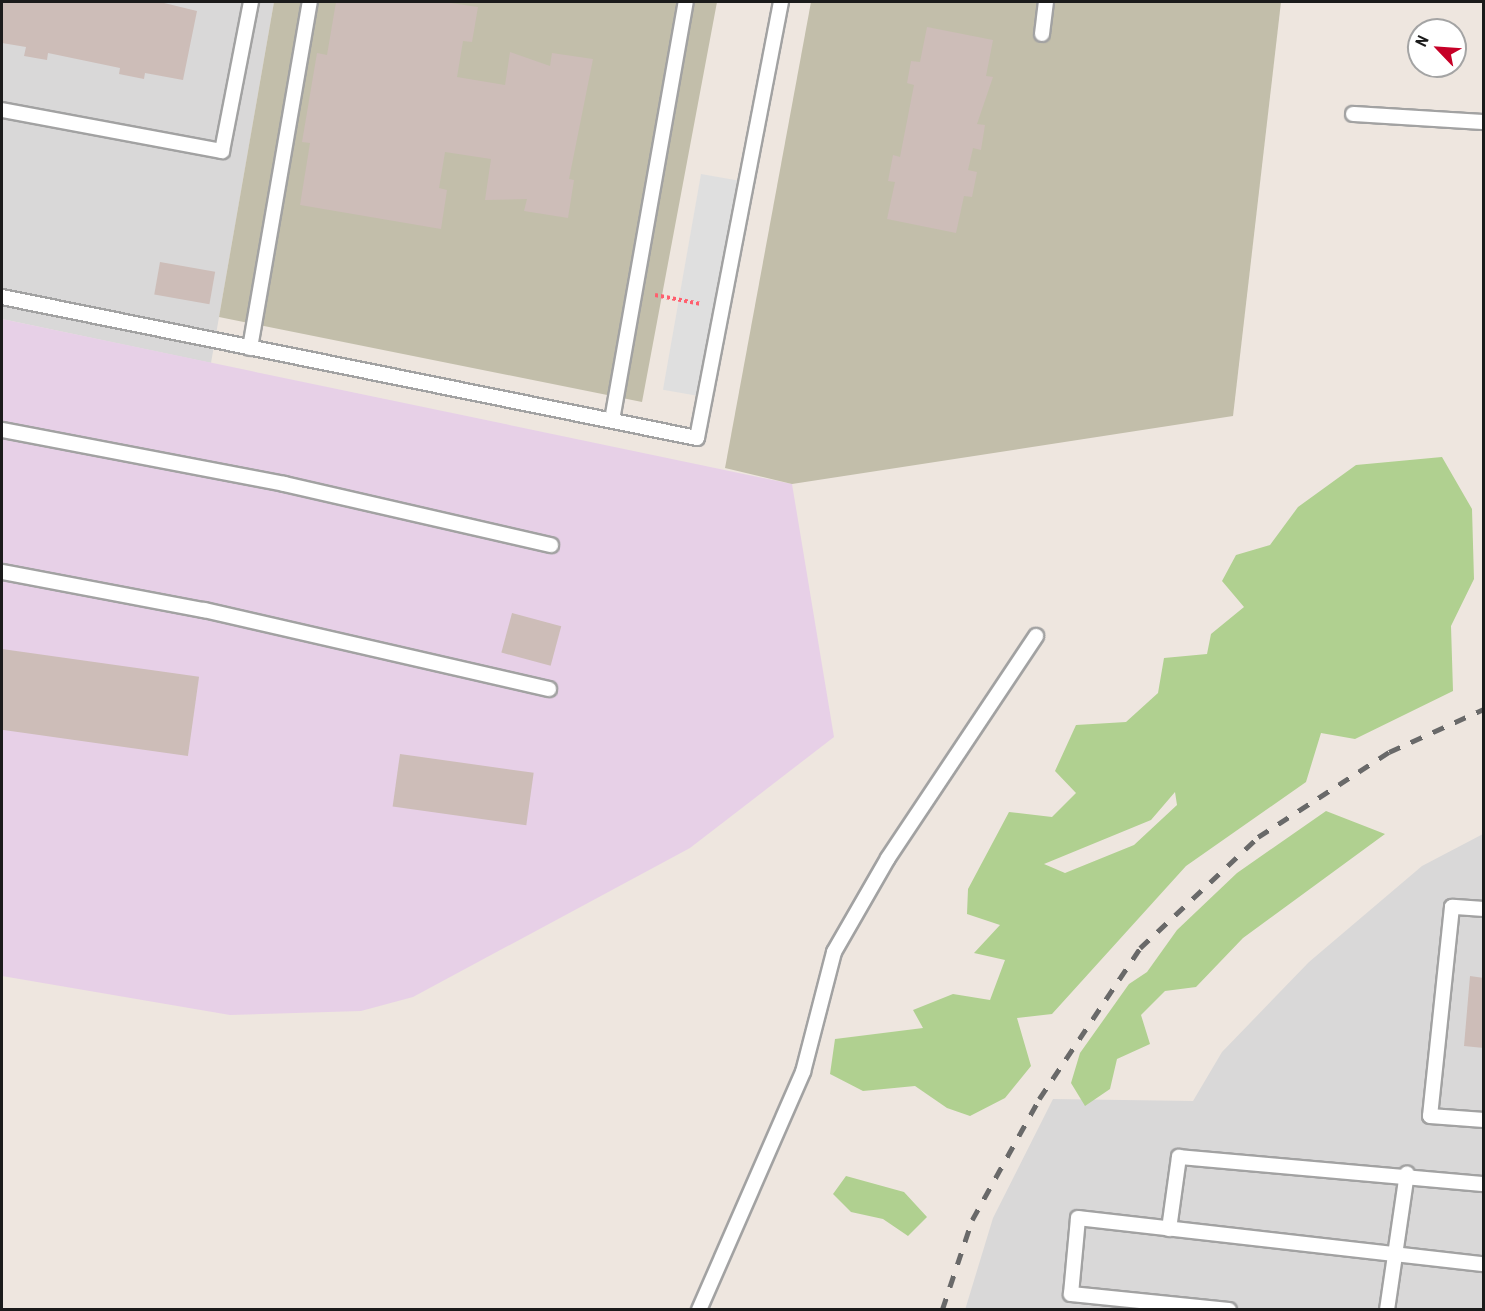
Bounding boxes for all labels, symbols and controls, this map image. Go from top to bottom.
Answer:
north arrow [1407,18,1467,78]
text: N [1411,33,1433,49]

